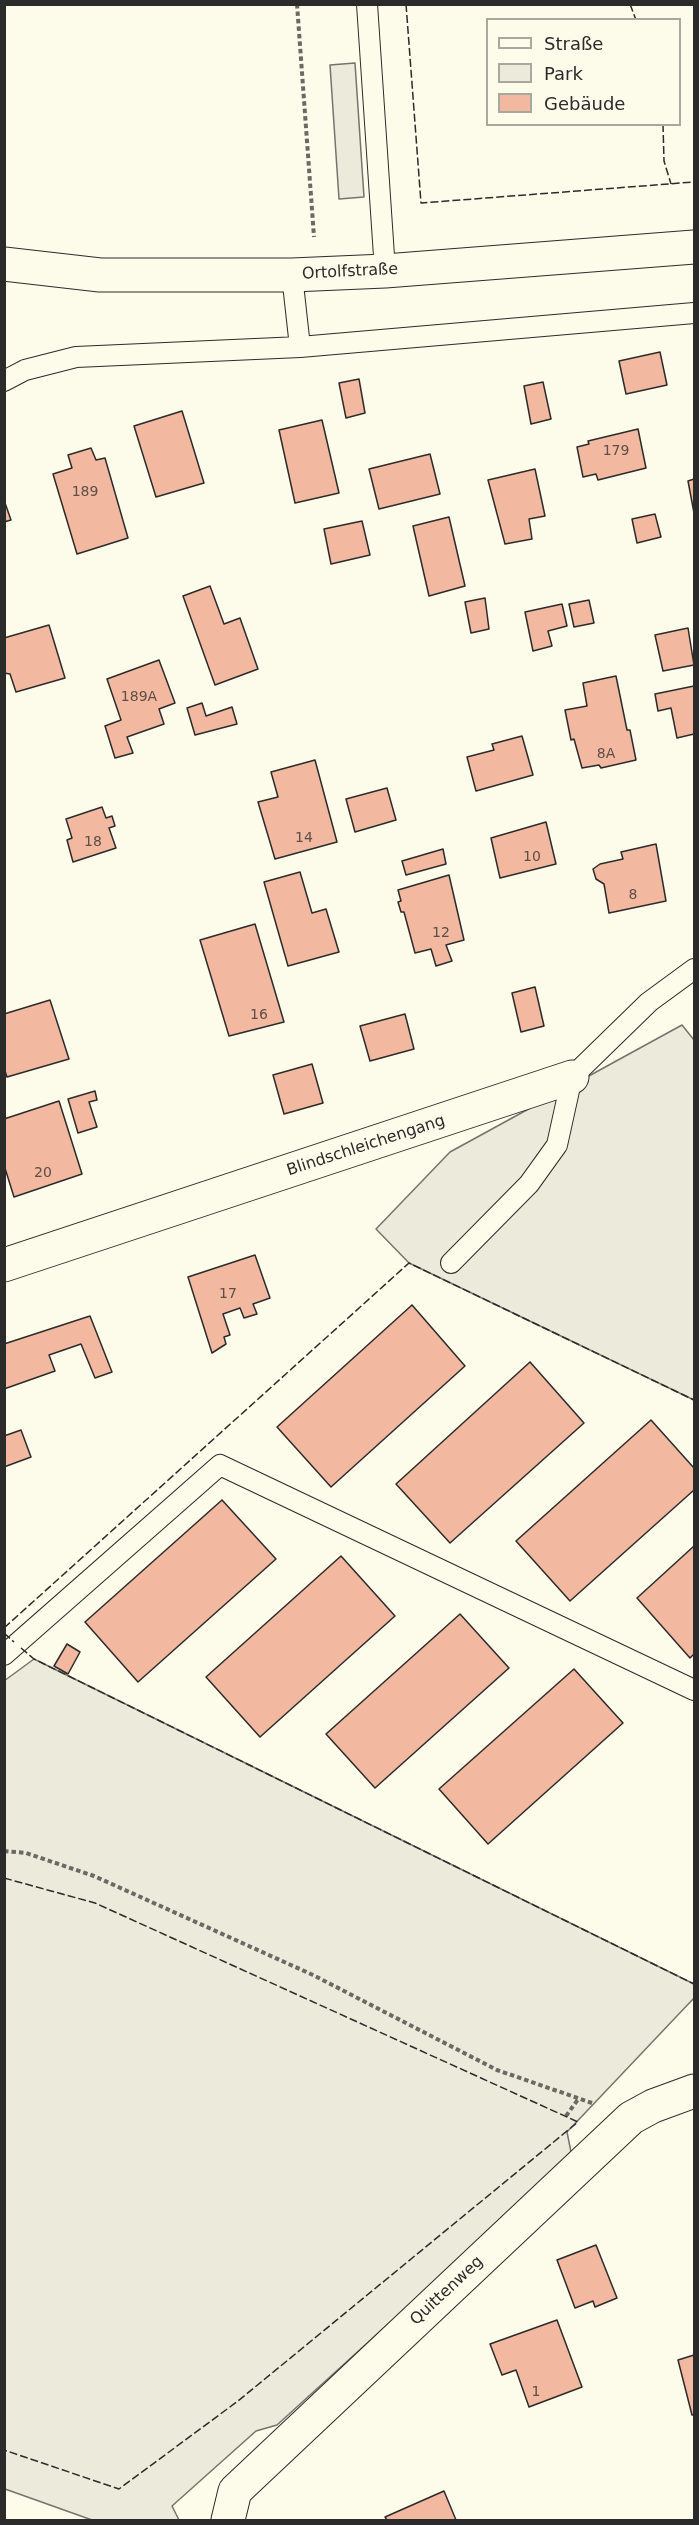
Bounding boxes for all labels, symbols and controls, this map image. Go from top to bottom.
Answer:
legend [486,18,681,126]
text: Straße [544,33,603,54]
text: Park [544,63,583,84]
text: Gebäude [544,93,625,114]
street label: Ortolfstraße [301,260,399,284]
house number: 179 [603,443,629,459]
house number: 189 [72,484,98,500]
house number: 189A [121,689,157,705]
house number: 8A [597,746,615,762]
house number: 14 [295,830,313,846]
house number: 18 [84,834,102,850]
house number: 10 [523,849,541,865]
house number: 8 [629,887,637,903]
house number: 12 [432,925,450,941]
house number: 16 [250,1007,268,1023]
street label: Blindschleichengang [284,1111,448,1181]
house number: 20 [34,1165,52,1181]
house number: 17 [219,1286,237,1302]
street label: Quittenweg [407,2252,487,2330]
house number: 1 [532,2384,540,2400]

